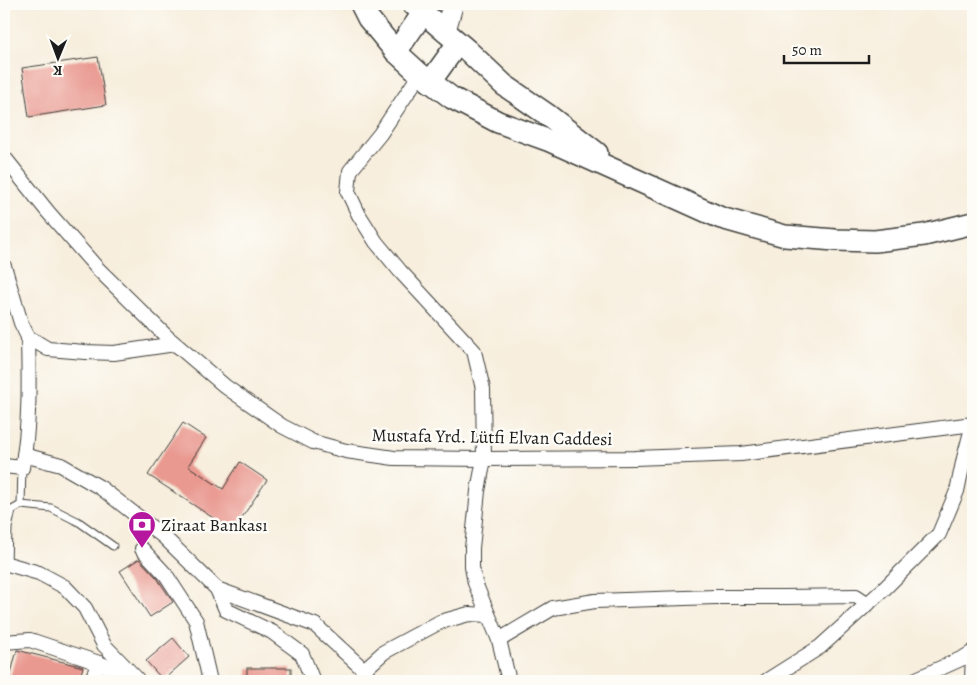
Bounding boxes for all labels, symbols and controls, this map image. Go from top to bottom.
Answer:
north arrow [32,32,82,82]
scale bar [784,32,870,64]
text: 50 m [792,40,822,60]
text: K [52,61,63,80]
street label: Mustafa Yrd. Lütfi Elvan Caddesi [371,423,613,451]
bank icon: Ziraat Bankası [127,510,157,549]
place label: Ziraat Bankası [161,513,268,537]

